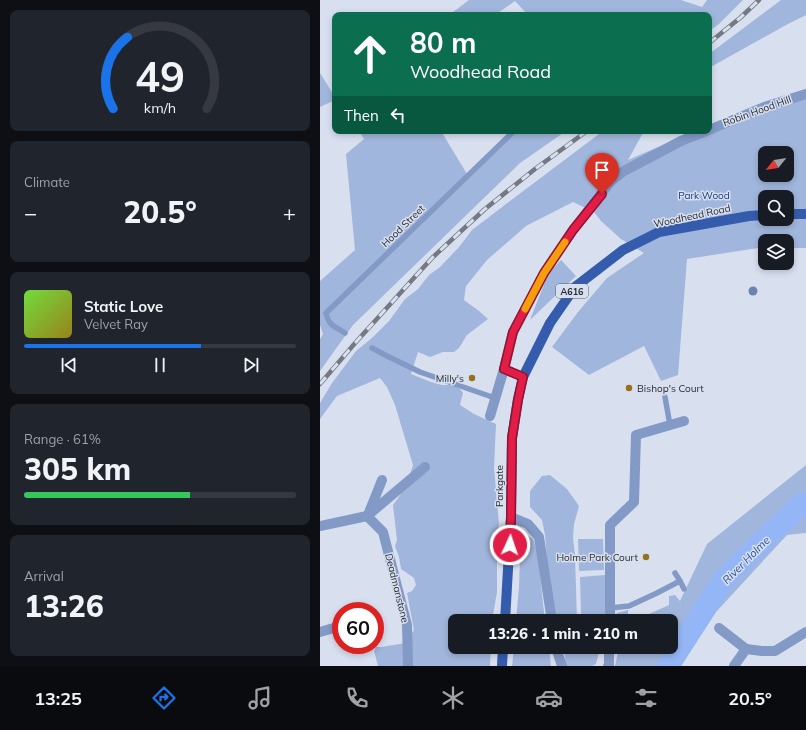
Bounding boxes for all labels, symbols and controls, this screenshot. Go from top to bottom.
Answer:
text: 80 m [410,25,476,60]
icon: ahead [344,28,396,80]
text: 49 [135,49,185,101]
text: Woodhead Road [410,60,551,83]
street label: Robin Hood Hill [721,93,793,129]
text: km/h [144,98,176,116]
icon: left [387,104,409,126]
text: Then [344,106,379,125]
north arrow [758,146,794,182]
map controls [758,146,794,270]
pin [585,153,619,194]
icon: arrive [591,159,613,181]
text: Climate [24,174,70,190]
park label: Park Wood [678,189,730,202]
button: search [758,190,794,226]
text: 20.5° [123,193,197,231]
text: − [24,199,37,227]
text: + [283,199,296,227]
street label: Woodhead Road [652,201,732,231]
street label: Hood Street [379,202,428,250]
button: layers [758,234,794,270]
road number: A616 [556,284,588,298]
text: Static Love [84,297,163,316]
text: Velvet Ray [84,316,148,332]
icon: previous [58,354,80,376]
icon: pause [149,354,171,376]
icon: next [240,354,262,376]
place label: Milly's [436,372,464,385]
marker: Milly's [467,373,477,383]
place label: Bishop's Court [637,382,704,395]
marker: Bishop's Court [624,383,634,393]
text: Range · 61% [24,431,101,447]
text: 305 km [24,450,131,488]
street label: Parkgate [493,465,506,507]
position arrow [489,524,531,566]
water label: River Holme [719,533,773,587]
place label: Holme Park Court [556,551,638,564]
street label: Deadmanstone [382,552,412,624]
marker: Holme Park Court [641,552,651,562]
text: Arrival [24,568,64,584]
text: 13:26 [24,587,104,625]
speed limit sign: 60 [332,602,384,654]
text: 13:26 · 1 min · 210 m [488,624,638,643]
icon: directions [150,684,178,712]
icon: music [246,684,274,712]
icon: phone [343,684,371,712]
icon: climate [439,684,467,712]
icon: car [535,684,563,712]
icon: filters [632,684,660,712]
text: 13:25 [34,687,82,710]
text: 20.5° [728,687,772,710]

